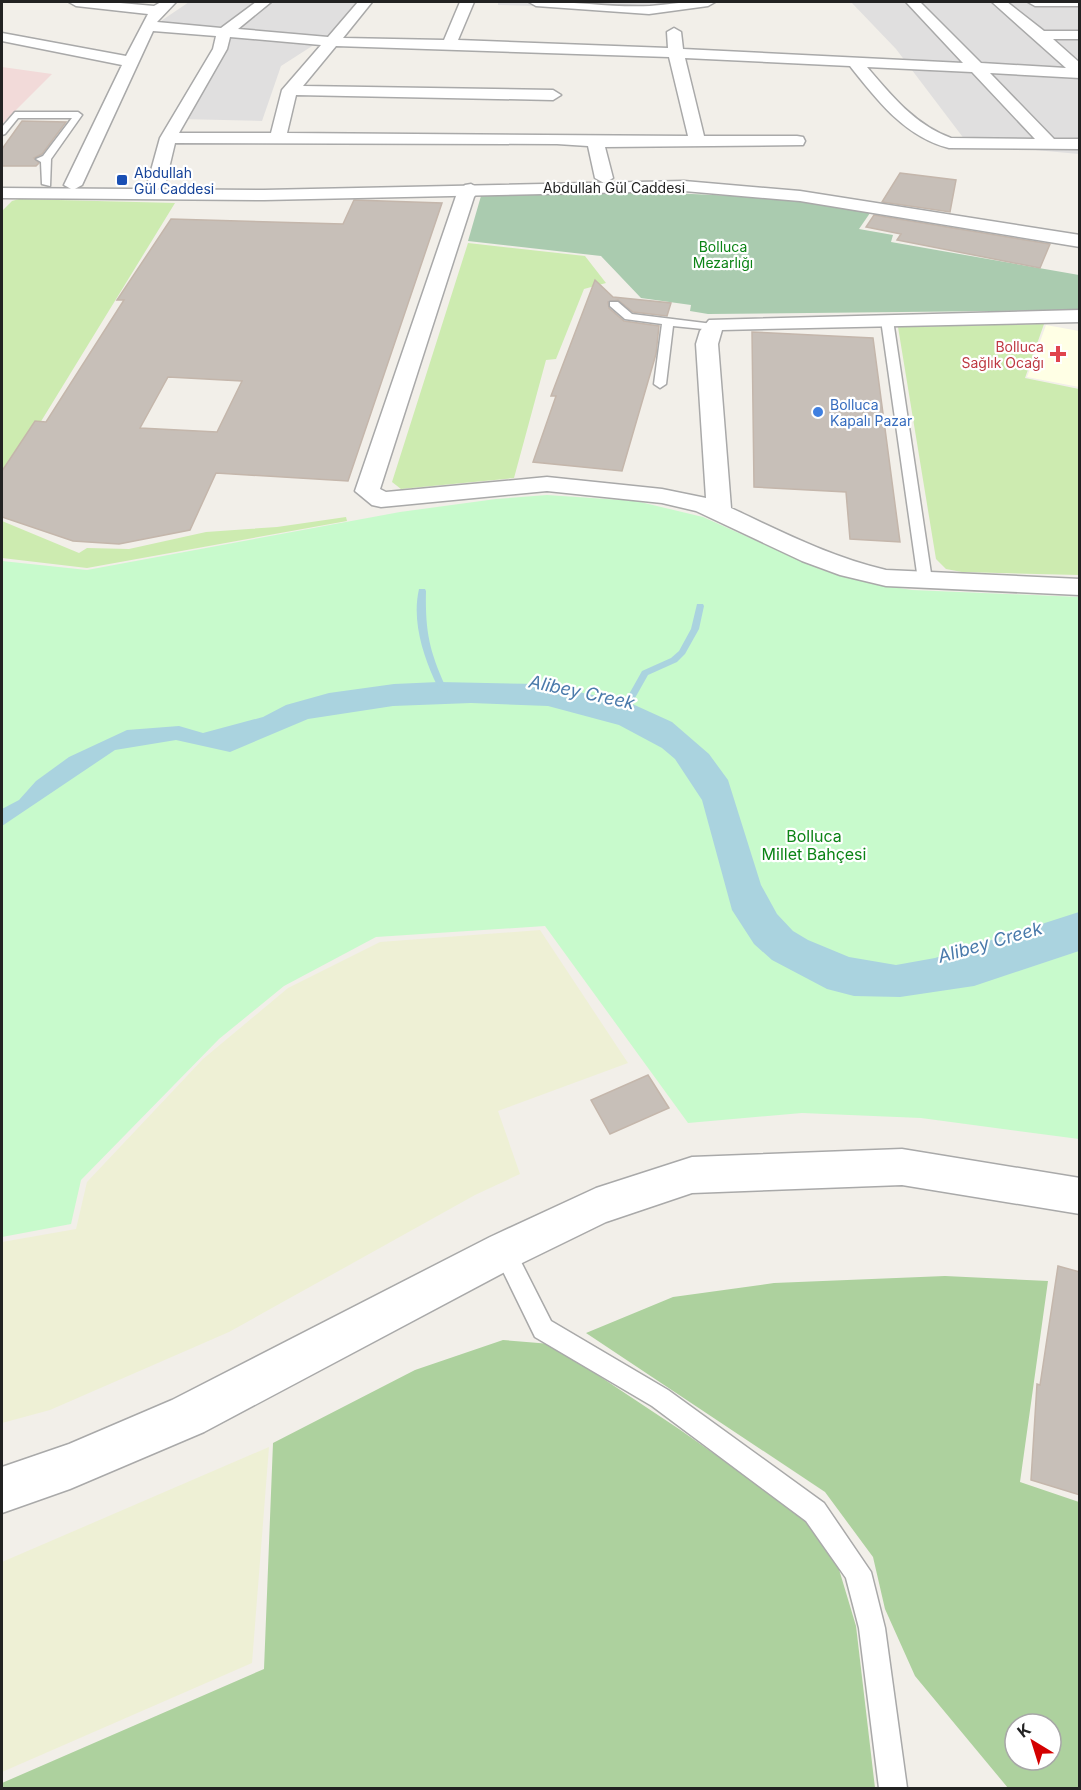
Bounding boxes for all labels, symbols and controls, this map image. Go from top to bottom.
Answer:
place label: Abdullah Gül Caddesi [134,164,214,197]
marker: Abdullah Gül Caddesi [115,173,129,187]
street label: Abdullah Gül Caddesi [543,179,685,196]
park label: Bolluca Mezarlığı [693,238,753,271]
place label: Bolluca Sağlık Ocağı [961,338,1044,371]
marker: Bolluca Sağlık Ocağı [1049,345,1067,363]
place label: Bolluca Kapalı Pazar [830,396,912,429]
marker: Bolluca Kapalı Pazar [811,405,825,419]
water label: Alibey Creek [526,670,638,714]
park label: Bolluca Millet Bahçesi [762,826,866,864]
water label: Alibey Creek [934,917,1046,967]
north arrow [1003,1712,1063,1772]
text: K [1013,1718,1035,1742]

